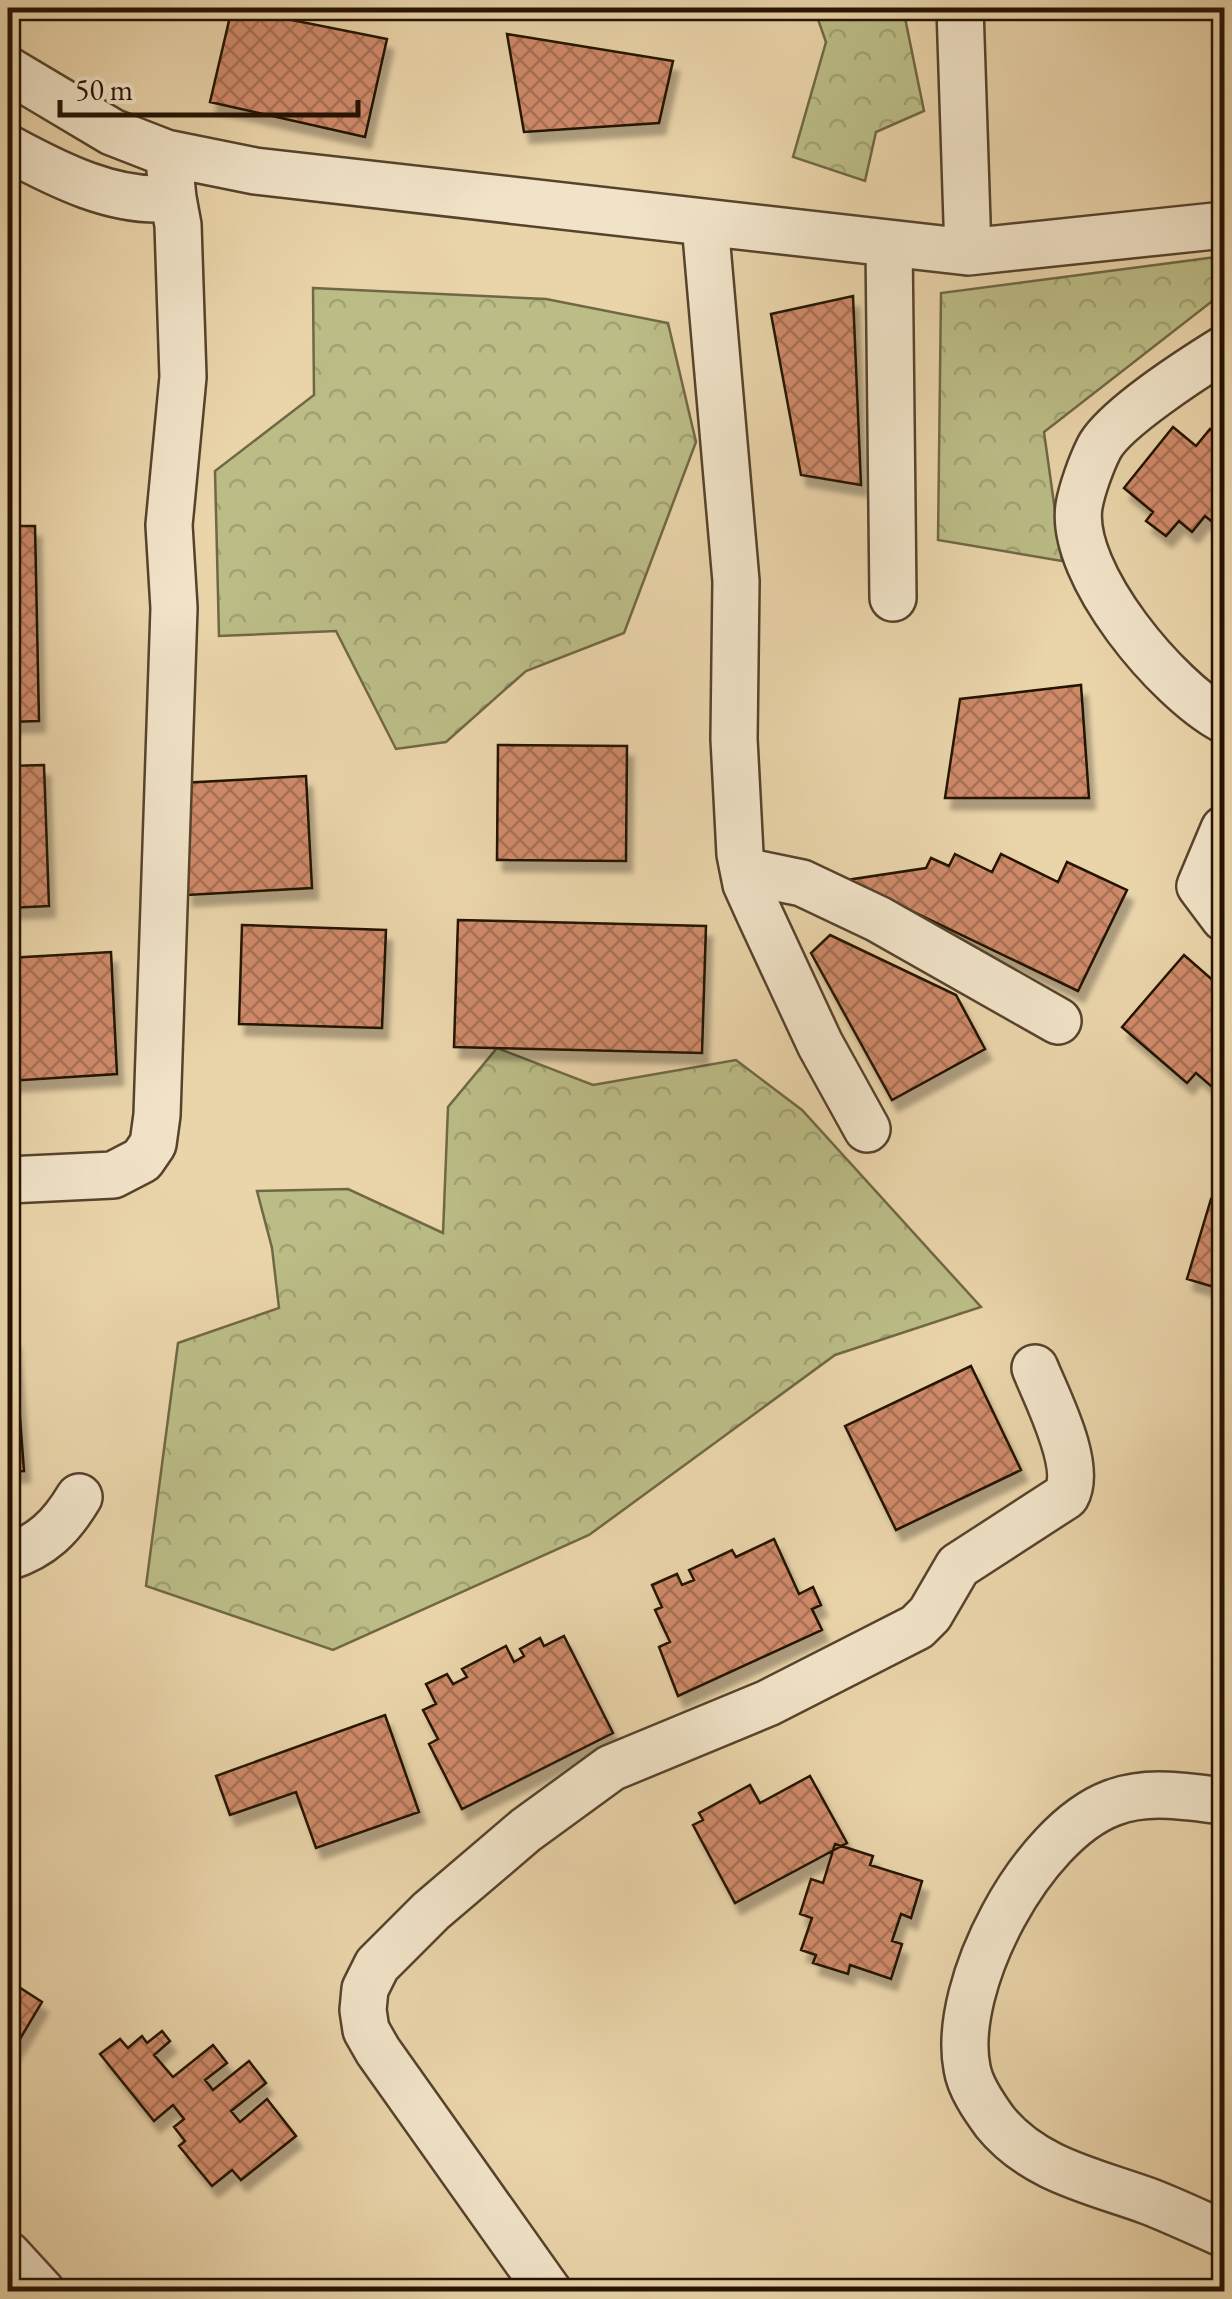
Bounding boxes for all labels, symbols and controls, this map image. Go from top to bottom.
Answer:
scale bar [60,55,358,117]
text: 50 m [75,70,133,109]

